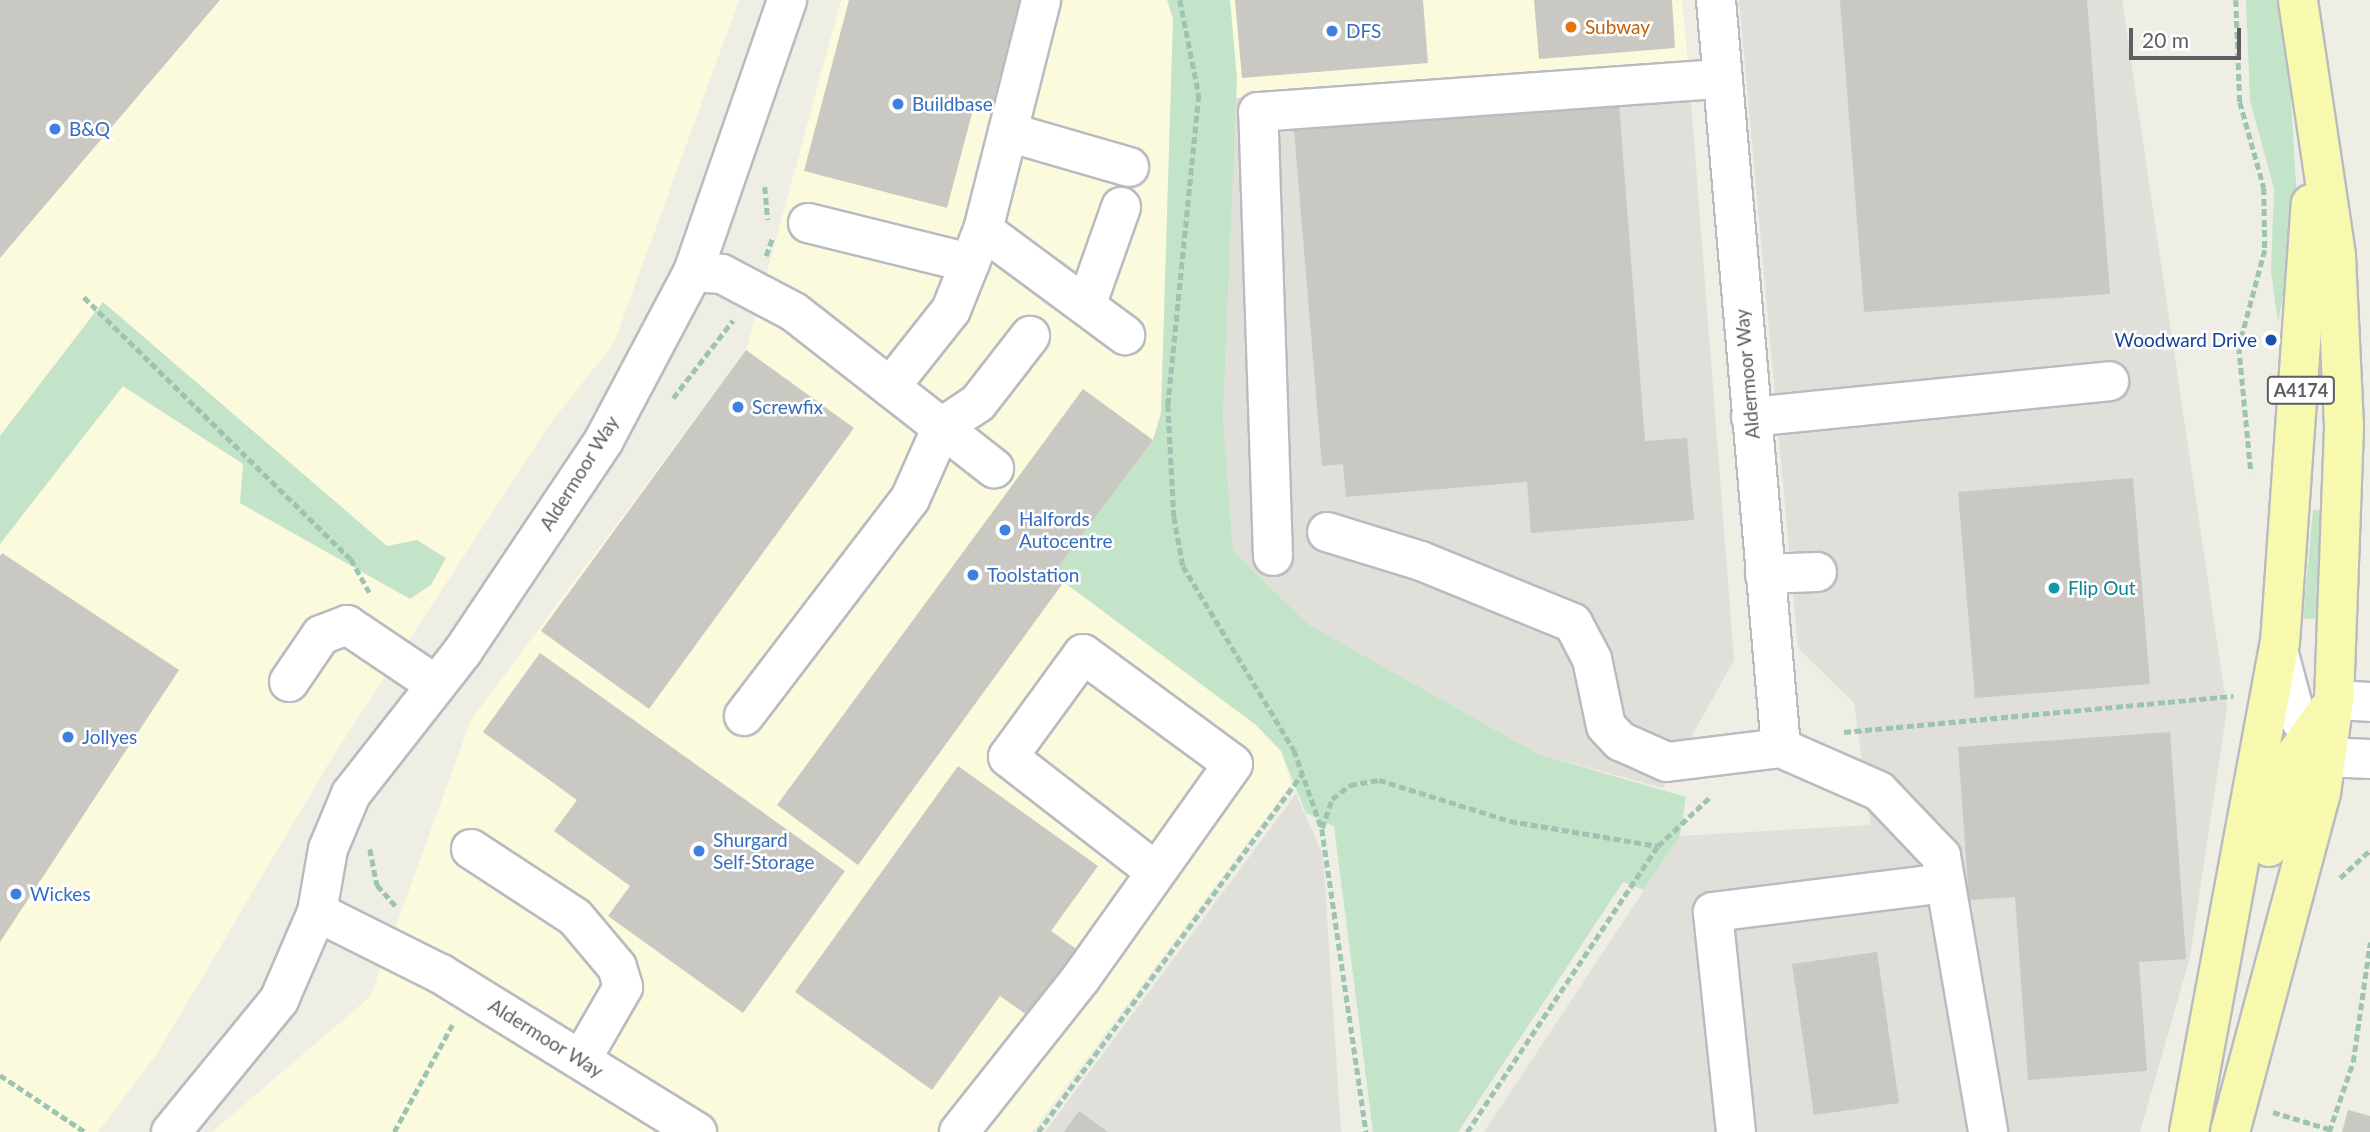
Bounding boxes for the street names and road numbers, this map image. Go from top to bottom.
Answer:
street label: Aldermoor Way [1730,308,1764,440]
road number: A4174 [2266,376,2336,404]
street label: Aldermoor Way [535,411,623,535]
street label: Aldermoor Way [484,994,608,1082]

